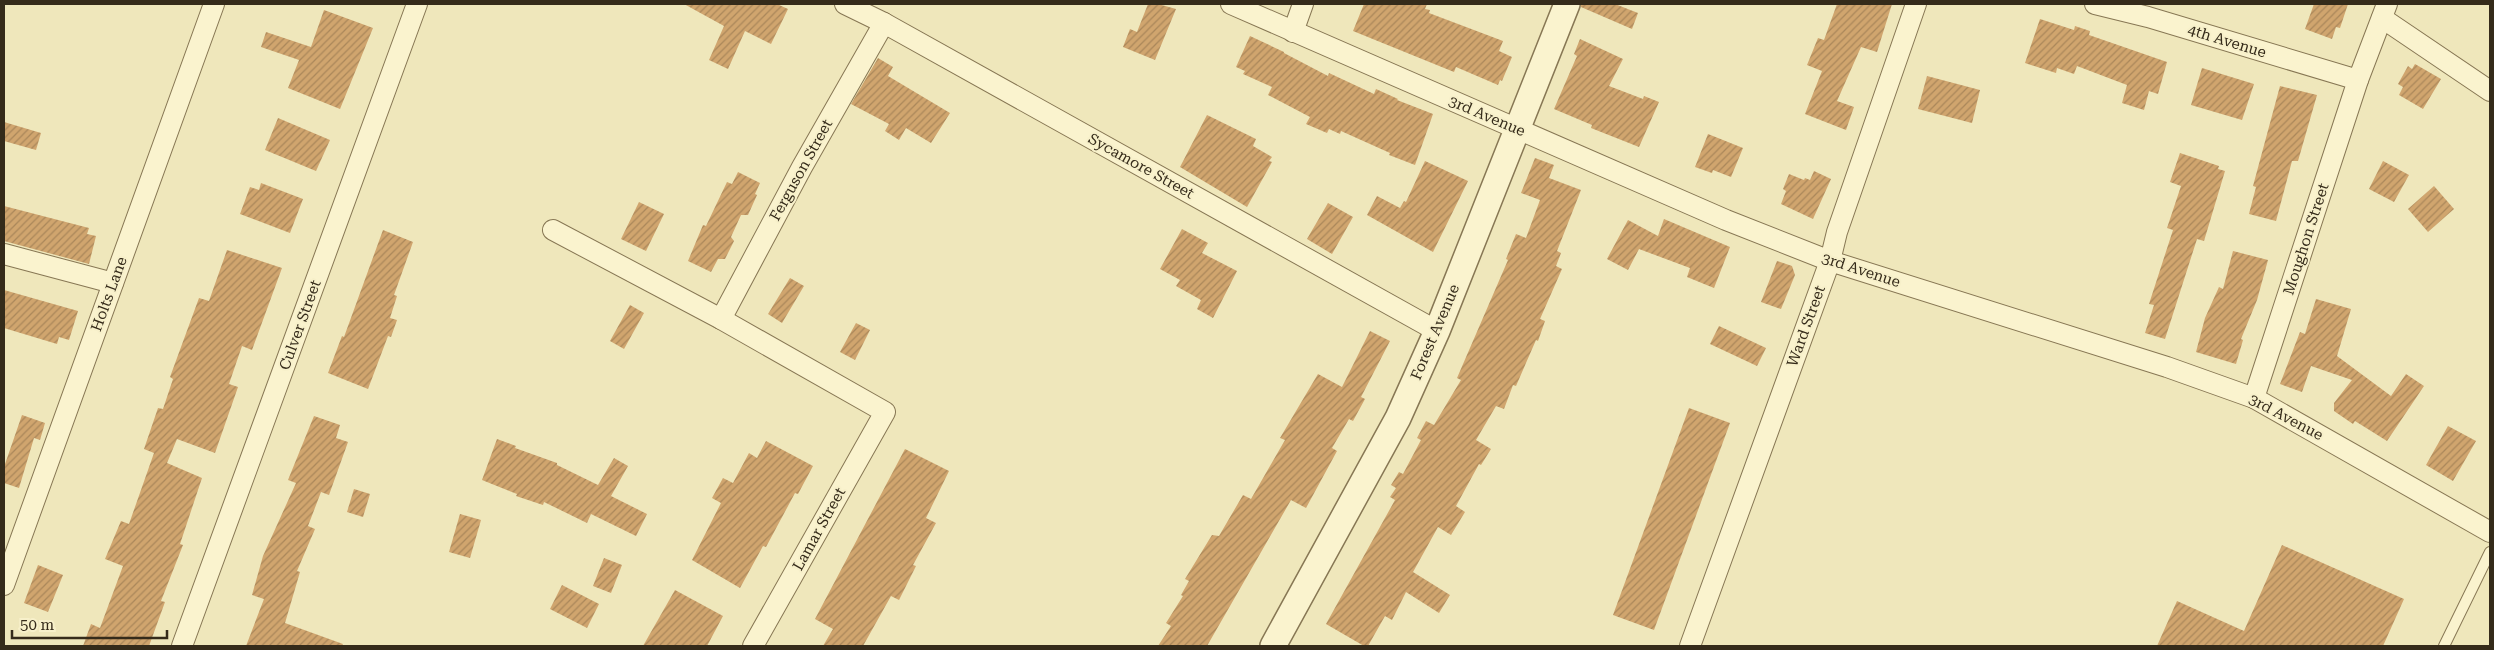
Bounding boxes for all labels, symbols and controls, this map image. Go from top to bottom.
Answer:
street label: 4th Avenue [2186,21,2268,61]
street label: 3rd Avenue [1446,92,1528,140]
street label: Ferguson Street [766,116,836,224]
street label: Sycamore Street [1085,129,1197,203]
street label: Moughon Street [2279,180,2333,297]
street label: 3rd Avenue [1819,249,1903,291]
street label: Holts Lane [87,254,131,334]
street label: Culver Street [275,277,325,372]
street label: Forest Avenue [1407,282,1463,382]
street label: Ward Street [1783,283,1829,369]
street label: 3rd Avenue [2246,390,2326,444]
street label: Lamar Street [789,484,849,574]
scale bar [12,608,168,640]
text: 50 m [20,616,55,634]

